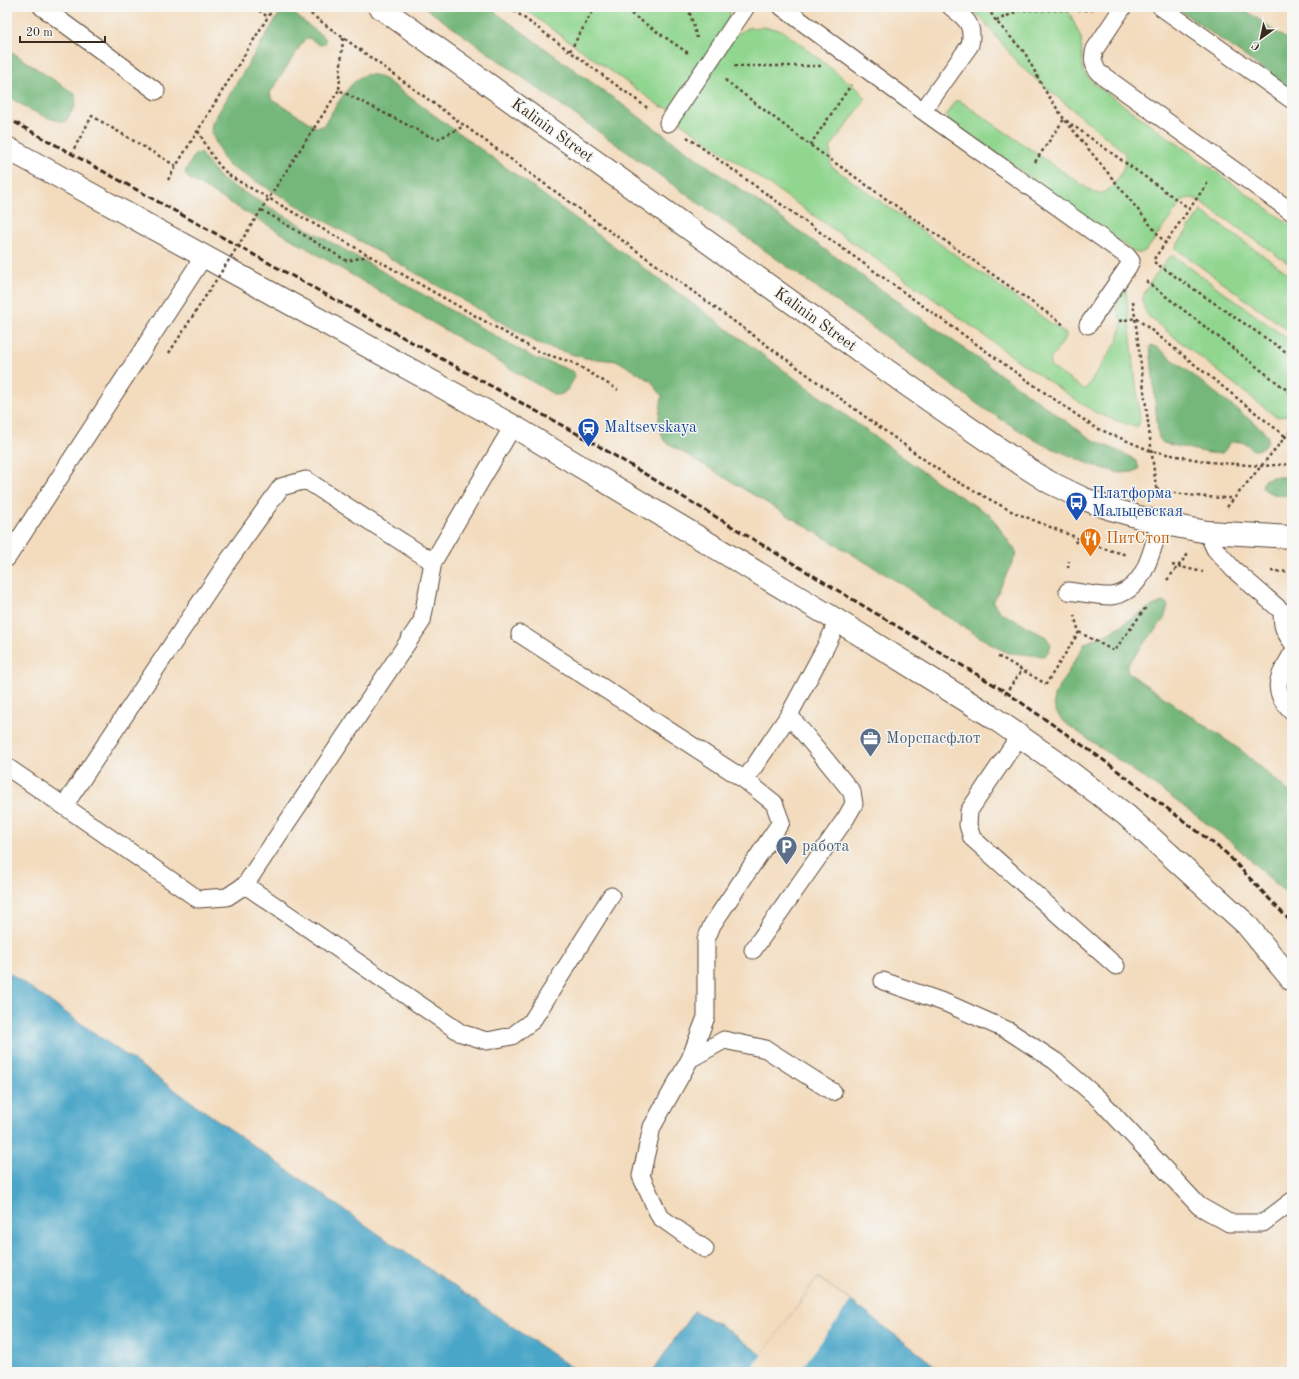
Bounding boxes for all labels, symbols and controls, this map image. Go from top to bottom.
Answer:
scale bar [20,18,105,44]
north arrow [1241,18,1281,58]
text: 20 m [26,27,53,39]
text: С [1250,39,1262,52]
street label: Kalinin Street [508,96,596,166]
street label: Kalinin Street [771,285,859,355]
station icon: Maltsevskaya [576,415,602,448]
place label: Maltsevskaya [604,420,697,436]
place label: Платформа Мальцевская [1092,486,1183,520]
bus stop icon: Платформа Мальцевская [1063,490,1089,523]
restaurant icon: ПитСтоп [1077,526,1103,559]
place label: ПитСтоп [1106,531,1170,547]
office icon: Морспасфлот [857,726,883,759]
place label: Морспасфлот [886,731,980,747]
parking icon: работа [773,834,799,867]
place label: работа [802,839,850,855]

